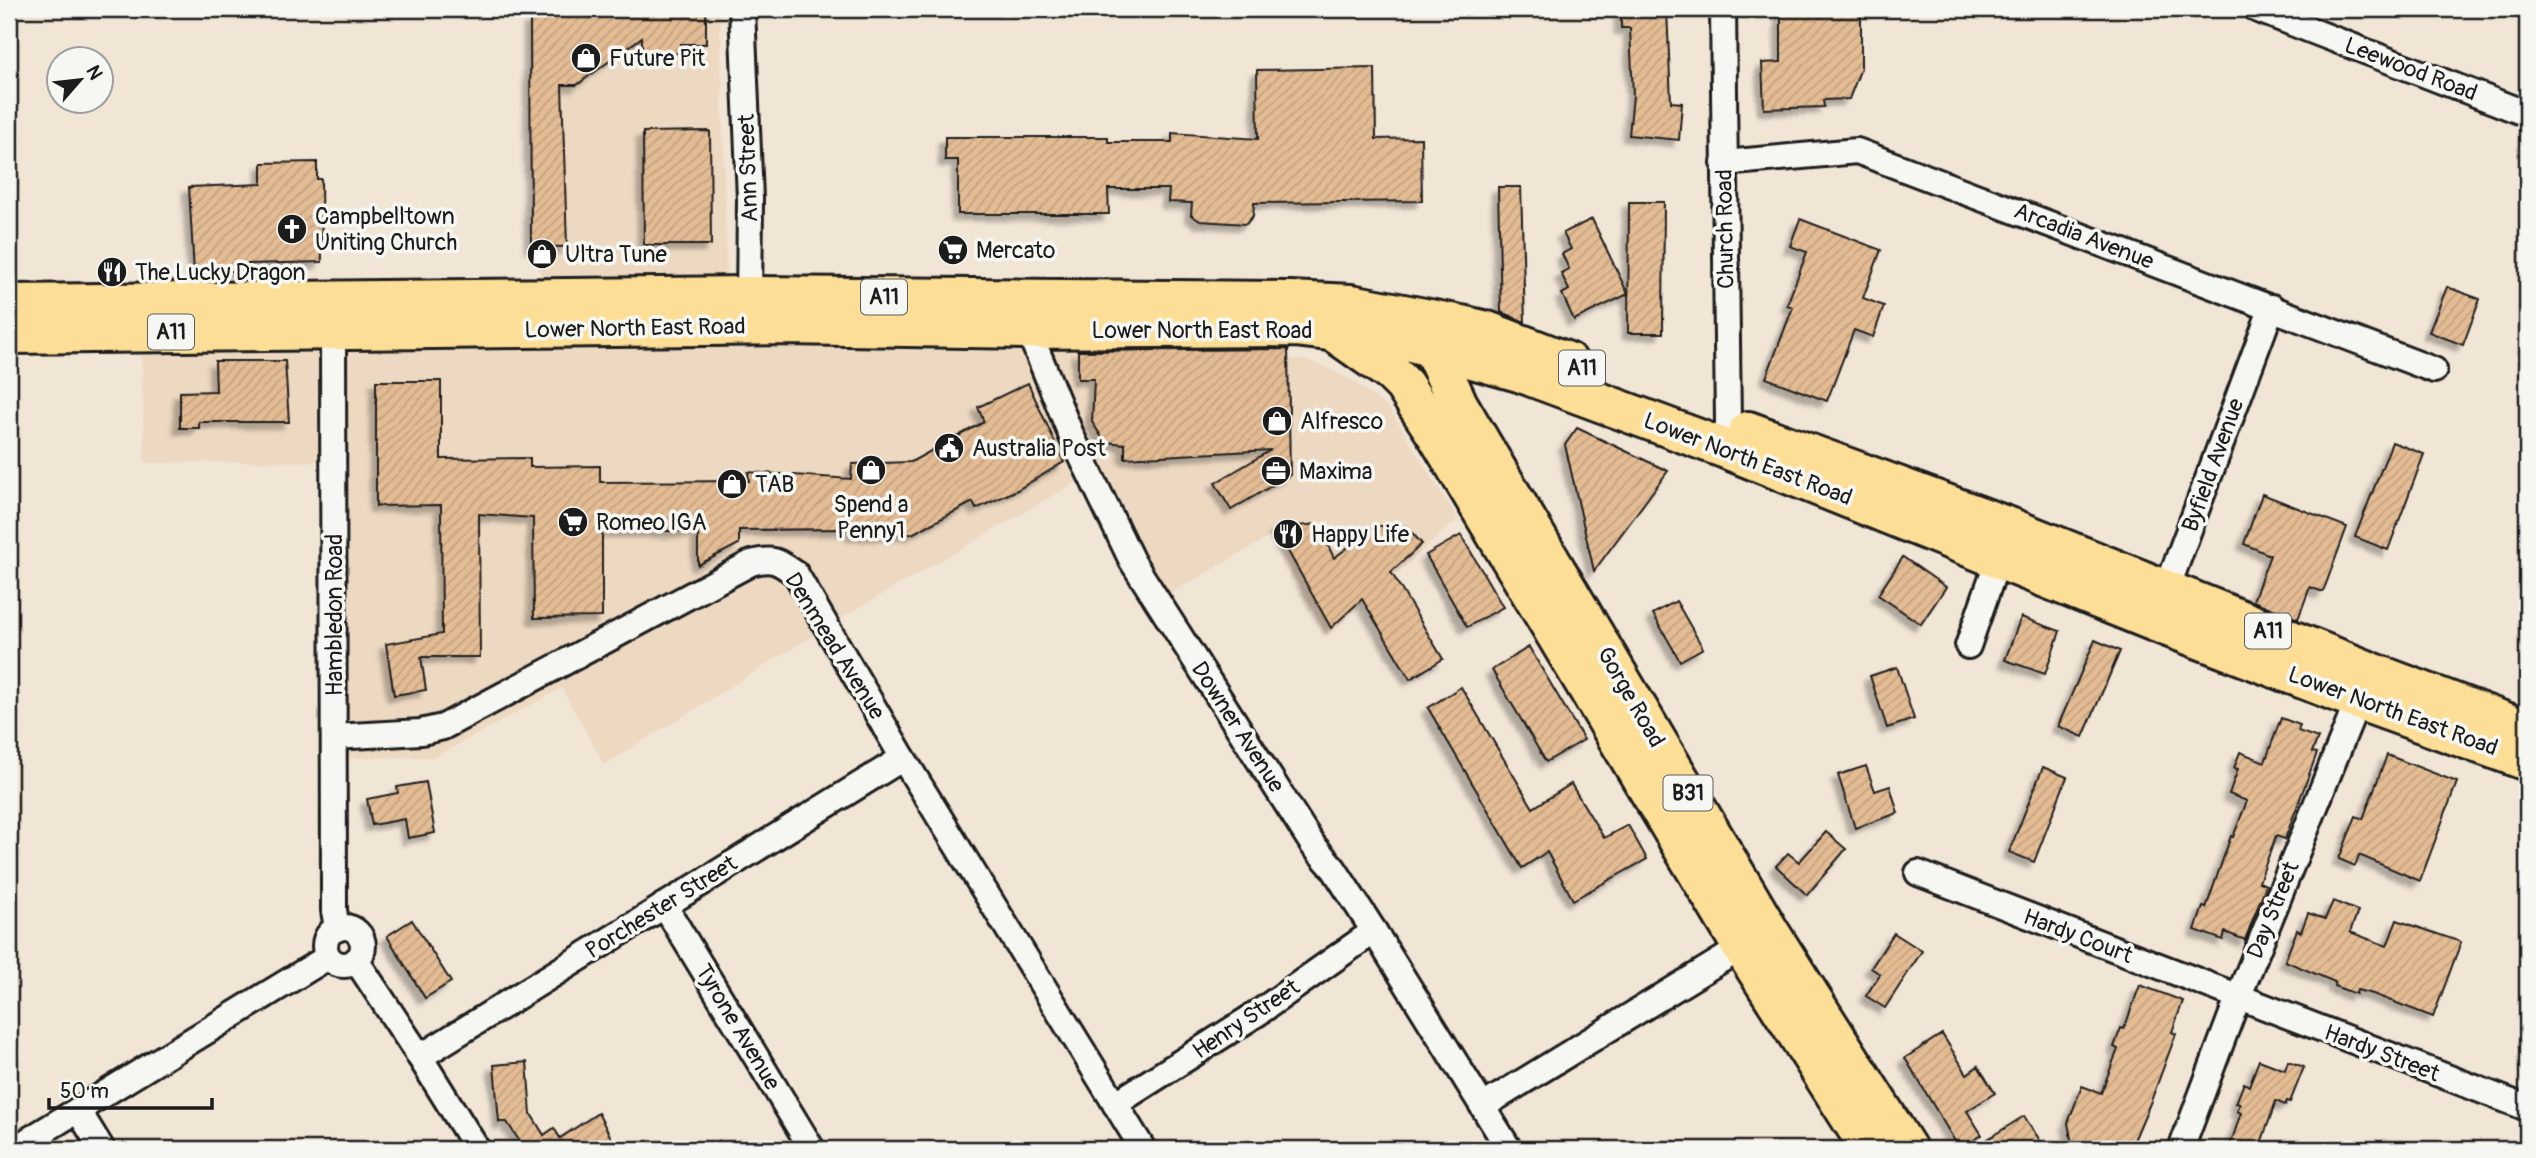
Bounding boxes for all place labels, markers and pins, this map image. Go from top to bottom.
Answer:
shop icon: Future Pit [569,41,603,75]
place label: Future Pit [609,44,706,73]
place label: Campbelltown Uniting Church [315,202,457,257]
church icon: Campbelltown Uniting Church [275,212,309,246]
supermarket icon: Mercato [936,233,970,267]
place label: Mercato [976,236,1055,265]
shop icon: Ultra Tune [525,237,559,271]
place label: Ultra Tune [565,240,668,269]
restaurant icon: The Lucky Dragon [95,255,129,289]
place label: The Lucky Dragon [135,258,306,287]
shop icon: Alfresco [1260,404,1294,438]
place label: Alfresco [1300,407,1383,436]
public building icon: Australia Post [932,431,966,465]
place label: Australia Post [972,434,1107,463]
shop icon: Spend a Penny1 [854,453,888,487]
office icon: Maxima [1259,454,1293,488]
place label: Maxima [1299,457,1372,486]
shop icon: TAB [715,467,749,501]
place label: TAB [755,470,794,499]
place label: Spend a Penny1 [833,490,909,545]
supermarket icon: Romeo IGA [556,505,590,539]
place label: Romeo IGA [596,508,707,537]
restaurant icon: Happy Life [1271,517,1305,551]
place label: Happy Life [1311,520,1410,549]

